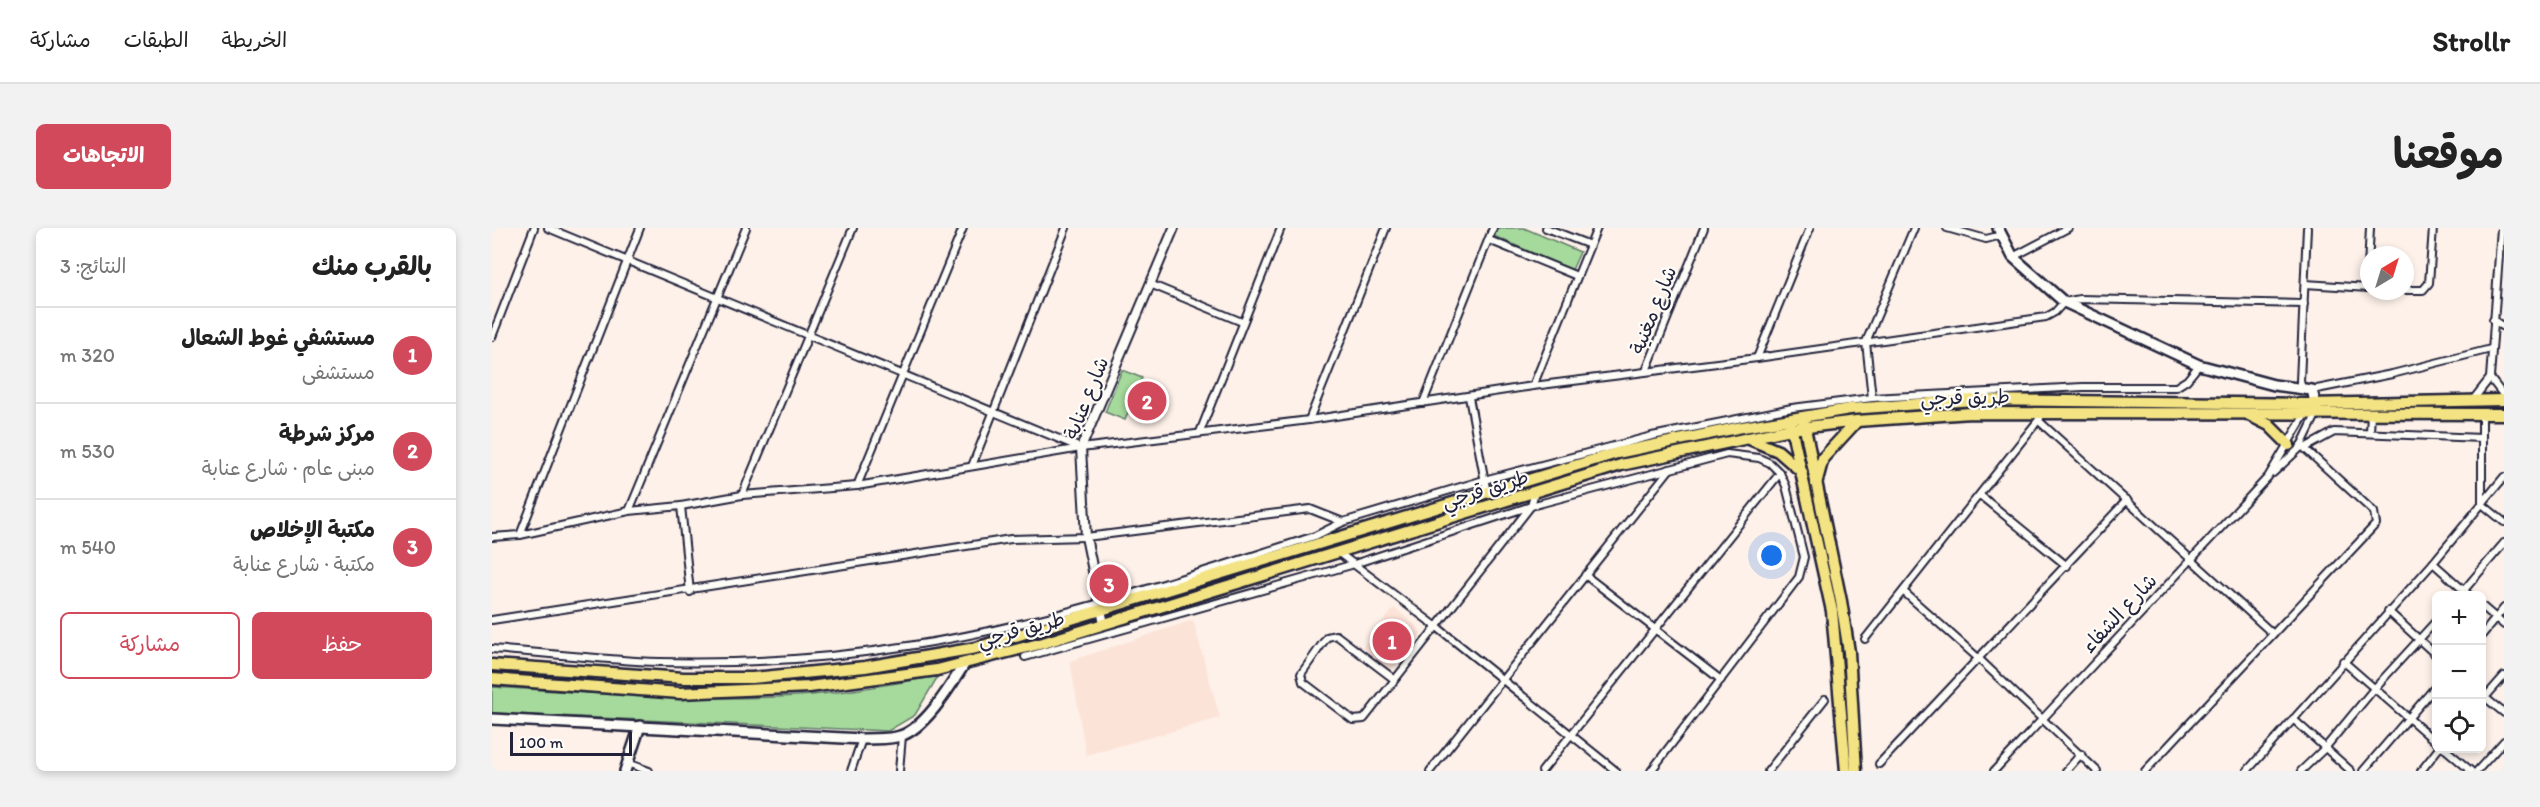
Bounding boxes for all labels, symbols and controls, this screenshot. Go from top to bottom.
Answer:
text: Strollr [2432,24,2510,58]
text: مشاركة [30,27,91,52]
text: الطبقات [124,27,189,52]
text: الخريطة [222,27,287,52]
button: الاتجاهات [36,124,171,189]
text: موقعنا [2393,128,2504,179]
north arrow [2360,246,2414,300]
text: بالقرب منك [312,250,432,282]
text: النتائج: 3 [60,254,126,278]
street label: شارع مغنية [1625,263,1683,358]
text: مستشفي غوط الشعال [181,324,375,351]
text: 320 m [60,343,115,367]
text: 1 [408,343,417,367]
street label: شارع عنابة [1059,353,1115,443]
text: مستشفى [302,360,375,384]
pin: 2 [1128,378,1166,423]
street label: طريق قرجي [1920,384,2010,416]
text: مركز شرطة [279,420,375,447]
text: 530 m [60,439,115,463]
text: 2 [407,439,418,463]
text: مبنى عام · شارع عنابة [202,456,375,480]
street label: طريق قرجي [1439,464,1533,519]
text: مكتبة الإخلاص [250,516,375,543]
text: 540 m [60,535,116,559]
text: 3 [407,535,418,559]
your location [1757,541,1786,570]
text: مكتبة · شارع عنابة [233,552,375,576]
pin: 3 [1090,562,1128,606]
street label: شارع الشفاء [2076,568,2163,659]
map controls [2432,591,2486,753]
button: + [2432,591,2486,645]
street label: طريق قرجي [975,606,1069,658]
button: مشاركة [60,612,240,679]
button: حفظ [252,612,432,679]
pin: 1 [1372,618,1412,664]
button: − [2432,645,2486,699]
button: locate [2432,699,2486,753]
scale bar [510,729,632,756]
text: 100 m [519,733,563,752]

